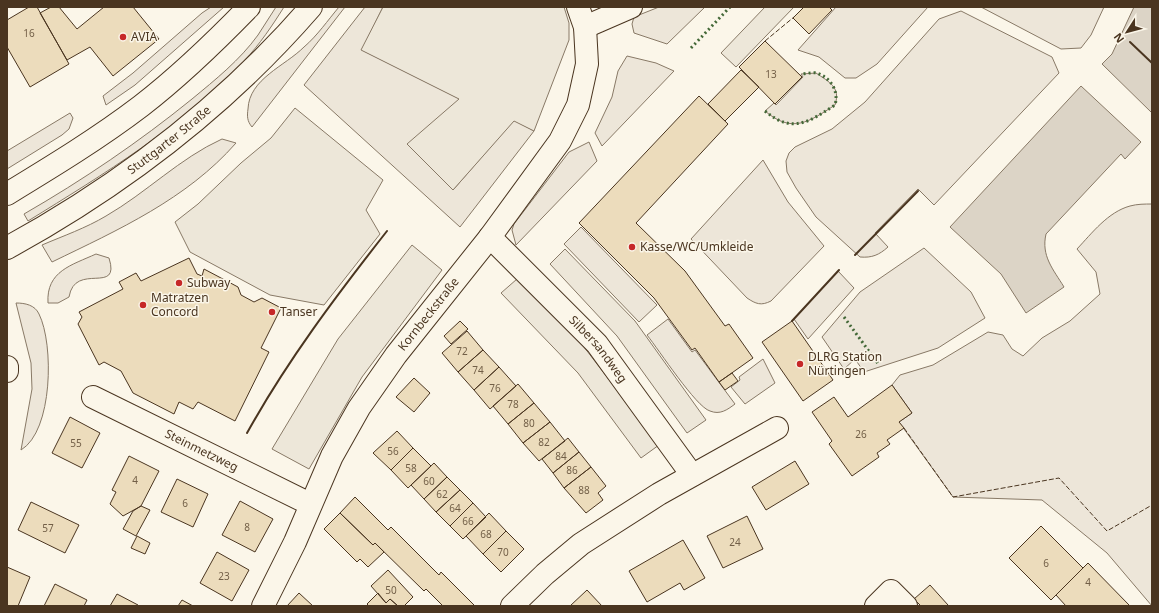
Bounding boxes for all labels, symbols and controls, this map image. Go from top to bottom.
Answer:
north arrow [1107,12,1147,52]
house number: 16 [23,26,35,40]
place label: AVIA [131,28,157,45]
text: N [1110,30,1127,46]
marker: AVIA [118,32,128,42]
house number: 13 [765,67,777,81]
street label: Stuttgarter Straße [124,101,214,178]
place label: Kasse/WC/Umkleide [640,238,754,255]
marker: Kasse/WC/Umkleide [627,242,637,252]
place label: Subway [187,274,231,291]
street label: Kornbeckstraße [394,274,463,354]
marker: Subway [174,278,184,288]
place label: Matratzen Concord [151,289,209,320]
marker: Matratzen Concord [138,300,148,310]
place label: Tanser [280,303,317,320]
marker: Tanser [267,307,277,317]
street label: Silbersandweg [565,312,631,386]
house number: 72 [456,344,468,358]
place label: DLRG Station Nürtingen [808,348,882,379]
marker: DLRG Station Nürtingen [795,359,805,369]
house number: 74 [472,363,484,377]
house number: 76 [489,381,501,395]
house number: 78 [507,397,519,411]
house number: 80 [523,416,535,430]
street label: Steinmetzweg [162,425,241,475]
house number: 26 [855,427,867,441]
house number: 82 [538,435,550,449]
house number: 55 [70,436,82,450]
house number: 56 [387,444,399,458]
house number: 84 [555,449,567,463]
house number: 58 [405,461,417,475]
house number: 86 [566,463,578,477]
house number: 4 [132,473,138,487]
house number: 60 [423,474,435,488]
house number: 88 [578,483,590,497]
house number: 62 [436,487,448,501]
house number: 6 [182,496,188,510]
house number: 64 [449,501,461,515]
house number: 66 [462,514,474,528]
house number: 8 [244,520,250,534]
house number: 57 [42,521,54,535]
house number: 68 [480,527,492,541]
house number: 24 [729,535,741,549]
house number: 70 [497,545,509,559]
house number: 6 [1043,556,1049,570]
house number: 23 [218,569,230,583]
house number: 4 [1085,575,1091,589]
house number: 50 [385,583,397,597]

